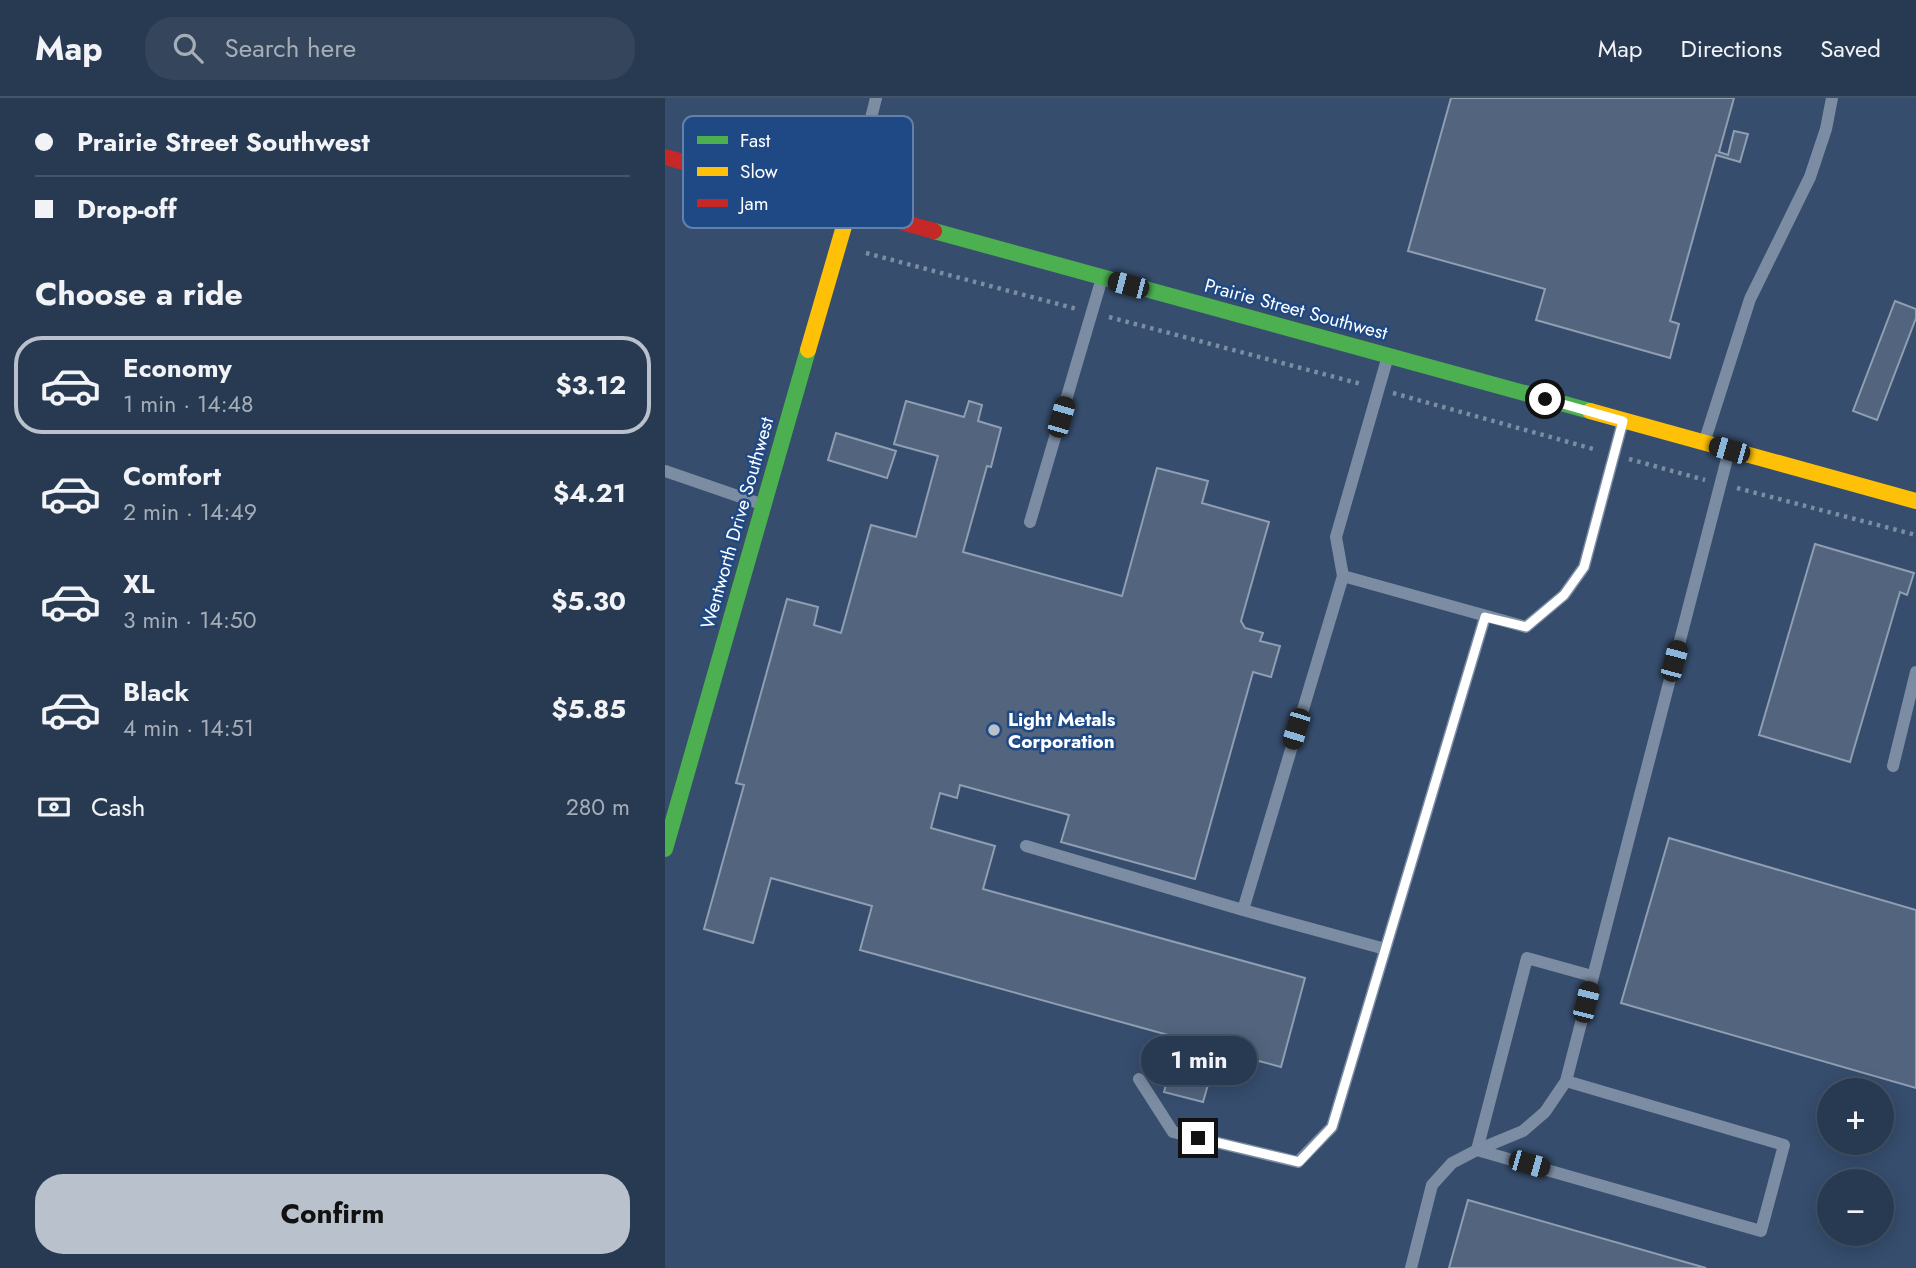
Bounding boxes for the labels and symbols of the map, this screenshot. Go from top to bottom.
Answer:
legend [683,116,913,228]
text: Fast [740,127,771,154]
text: Slow [740,158,778,185]
text: Jam [737,190,769,217]
car [1105,269,1152,301]
street label: Prairie Street Southwest [1201,272,1391,347]
route start [1529,383,1561,415]
car [1046,394,1077,440]
street label: Wentworth Drive Southwest [694,414,780,632]
car [1706,434,1753,466]
car [1659,638,1690,684]
place label: Light Metals Corporation [1008,706,1116,755]
car [1280,706,1313,752]
marker: Light Metals Corporation [986,722,1002,738]
car [1571,979,1602,1025]
callout: 1 min [1140,1037,1256,1086]
route end [1182,1122,1214,1154]
car [1506,1148,1553,1180]

